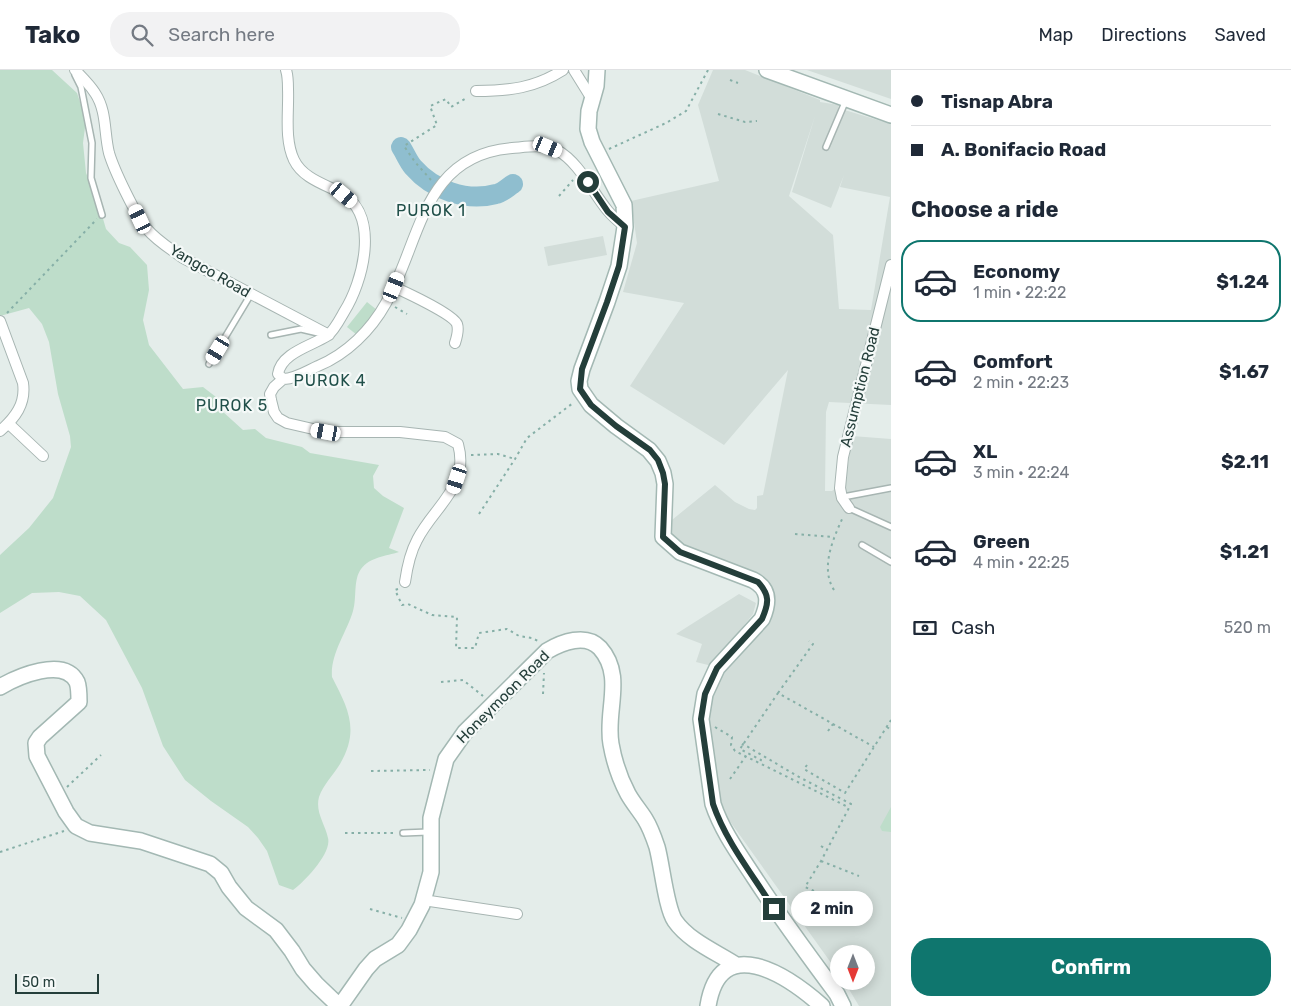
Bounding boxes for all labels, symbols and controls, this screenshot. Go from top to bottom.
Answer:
search box [110,12,460,57]
text: Tako [25,21,80,49]
icon: search [128,21,156,49]
text: Search here [168,23,275,46]
text: Map [1038,24,1073,46]
text: Directions [1101,24,1187,46]
text: Saved [1215,24,1266,46]
text: Tisnap Abra [941,90,1053,113]
car [531,134,564,160]
text: A. Bonifacio Road [941,138,1106,161]
route start [577,171,599,193]
car [327,180,360,210]
text: Choose a ride [911,196,1058,223]
district label: PUROK 1 [396,201,466,220]
car [126,202,153,236]
street label: Yangco Road [166,241,254,301]
icon: car [913,259,958,304]
text: Economy [973,260,1060,283]
car [381,270,406,304]
text: $1.24 [1216,270,1269,293]
text: 1 min · 22:22 [973,283,1066,302]
street label: Assumption Road [836,325,884,449]
car [203,333,232,367]
icon: car [913,349,958,394]
text: Comfort [973,350,1053,373]
text: $1.67 [1219,360,1269,383]
district label: PUROK 4 [293,371,367,390]
text: 2 min · 22:23 [973,373,1069,392]
district label: PUROK 5 [196,396,268,415]
car [309,422,342,442]
icon: car [913,439,958,484]
text: XL [973,440,997,463]
text: $2.11 [1221,450,1269,473]
car [445,462,468,496]
text: 3 min · 22:24 [973,463,1070,482]
icon: car [913,529,958,574]
text: Green [973,530,1030,553]
text: $1.21 [1220,540,1269,563]
text: 4 min · 22:25 [973,553,1070,572]
icon: cash [911,614,939,642]
text: Cash [951,616,995,639]
text: 520 m [1224,618,1271,637]
street label: Honeymoon Road [453,647,553,747]
callout: 2 min [792,892,874,926]
route end [763,898,785,920]
text: 2 min [810,899,854,918]
button: Confirm [911,938,1271,996]
north arrow [830,945,875,990]
map controls [830,945,875,990]
scale bar [15,971,99,994]
text: 50 m [22,974,55,991]

